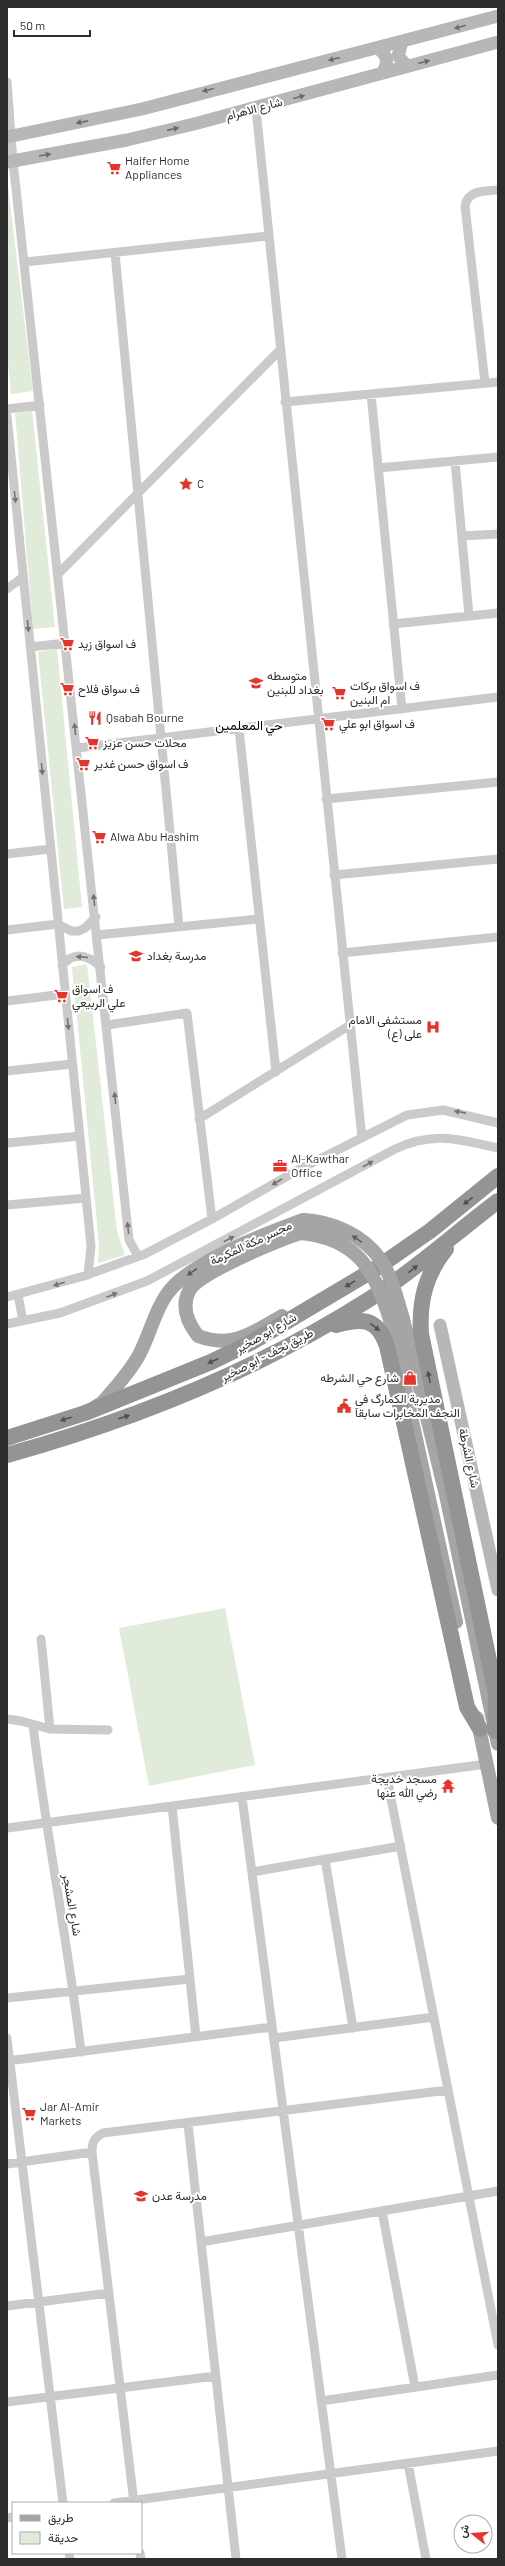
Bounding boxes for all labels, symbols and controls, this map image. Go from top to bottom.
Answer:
scale bar [14,12,90,38]
text: 50 m [20,18,45,32]
one-way arrow [454,24,466,30]
one-way arrow [328,56,341,62]
one-way arrow [417,58,430,64]
one-way arrow [202,88,215,94]
street label: شارع الاهرام [224,94,284,125]
one-way arrow [293,94,305,100]
one-way arrow [76,120,89,126]
one-way arrow [167,126,179,132]
one-way arrow [39,152,51,158]
place label: Haifer Home Appliances [125,153,190,181]
supermarket icon: Haifer Home Appliances [106,160,122,176]
place icon: C [178,476,194,492]
place label: C [197,476,204,490]
one-way arrow [12,491,18,503]
one-way arrow [25,620,31,632]
supermarket icon: ف اسواق زيد [59,636,75,652]
place label: ف اسواق زيد [78,636,136,652]
place label: متوسطه بغداد للبنين [267,668,324,698]
school or university icon: متوسطه بغداد للبنين [248,675,264,691]
place label: ف اسواق بركات ام البنين [350,678,420,708]
supermarket icon: ف سواق فلاح [59,681,75,697]
place label: ف سواق فلاح [78,681,140,698]
supermarket icon: ف اسواق بركات ام البنين [331,685,347,701]
restaurant icon: Qsabah Bourne [87,710,103,726]
place label: Qsabah Bourne [106,710,184,724]
supermarket icon: ف اسواق ابو علي [320,716,336,732]
place label: ف اسواق ابو علي [339,716,415,734]
district label: حي المعلمين [215,717,283,736]
one-way arrow [72,723,79,735]
supermarket icon: محلات حسن عزيز [84,735,100,751]
place label: محلات حسن عزيز [102,735,187,751]
supermarket icon: ف اسواق حسن غدير [75,756,91,772]
place label: ف اسواق حسن غدير [93,756,189,772]
one-way arrow [39,763,46,775]
supermarket icon: Alwa Abu Hashim [91,829,107,845]
place label: Alwa Abu Hashim [110,829,199,843]
one-way arrow [90,894,97,906]
school or university icon: مدرسة بغداد [128,948,144,964]
place label: مدرسة بغداد [147,948,206,964]
one-way arrow [76,953,88,960]
place label: ف اسواق علي الربيعي [72,981,125,1013]
supermarket icon: ف اسواق علي الربيعي [53,988,69,1004]
place label: مستشفی الامام علی (ع) [349,1012,422,1043]
one-way arrow [65,1018,71,1030]
hospital icon: مستشفی الامام علی (ع) [425,1019,441,1035]
one-way arrow [111,1092,118,1104]
one-way arrow [454,1109,467,1115]
place label: Al-Kawthar Office [291,1151,350,1179]
office icon: Al-Kawthar Office [272,1158,288,1174]
one-way arrow [362,1160,374,1167]
one-way arrow [271,1178,283,1185]
one-way arrow [462,1196,473,1205]
street label: مجسر مكة المكرمة [208,1217,294,1269]
one-way arrow [124,1222,131,1234]
one-way arrow [352,1235,363,1242]
one-way arrow [223,1236,235,1242]
one-way arrow [408,1264,419,1273]
one-way arrow [187,1268,197,1276]
one-way arrow [344,1280,356,1287]
one-way arrow [53,1281,65,1287]
one-way arrow [106,1291,118,1297]
street label: شارع ابو صخير [232,1309,300,1358]
one-way arrow [369,1322,380,1331]
street label: طريق نجف - ابو صخير [217,1325,316,1386]
one-way arrow [207,1358,219,1364]
place label: شارع حي الشرطه [320,1370,399,1388]
shop icon: شارع حي الشرطه [402,1370,418,1386]
one-way arrow [425,1371,431,1383]
place label: مديرية الكمارگ في النجف المخابرات سابقآ [354,1391,460,1421]
public building icon: مديرية الكمارگ في النجف المخابرات سابقآ [336,1398,352,1414]
one-way arrow [118,1413,130,1419]
one-way arrow [60,1416,72,1422]
street label: شارع الشرطة [454,1427,483,1490]
place label: مسجد خديجة رضي الله عنها [371,1771,437,1803]
temple icon: مسجد خديجة رضي الله عنها [440,1778,456,1794]
street label: شارع المشجر [58,1872,85,1937]
place label: Jar Al-Amir Markets [40,2099,100,2127]
supermarket icon: Jar Al-Amir Markets [21,2106,37,2122]
school or university icon: مدرسة عدن [133,2188,149,2204]
place label: مدرسة عدن [152,2188,207,2204]
legend [12,2502,142,2554]
text: طريق [48,2510,74,2526]
north arrow [453,2514,493,2554]
text: ش [455,2523,472,2539]
text: حديقة [48,2530,78,2545]

